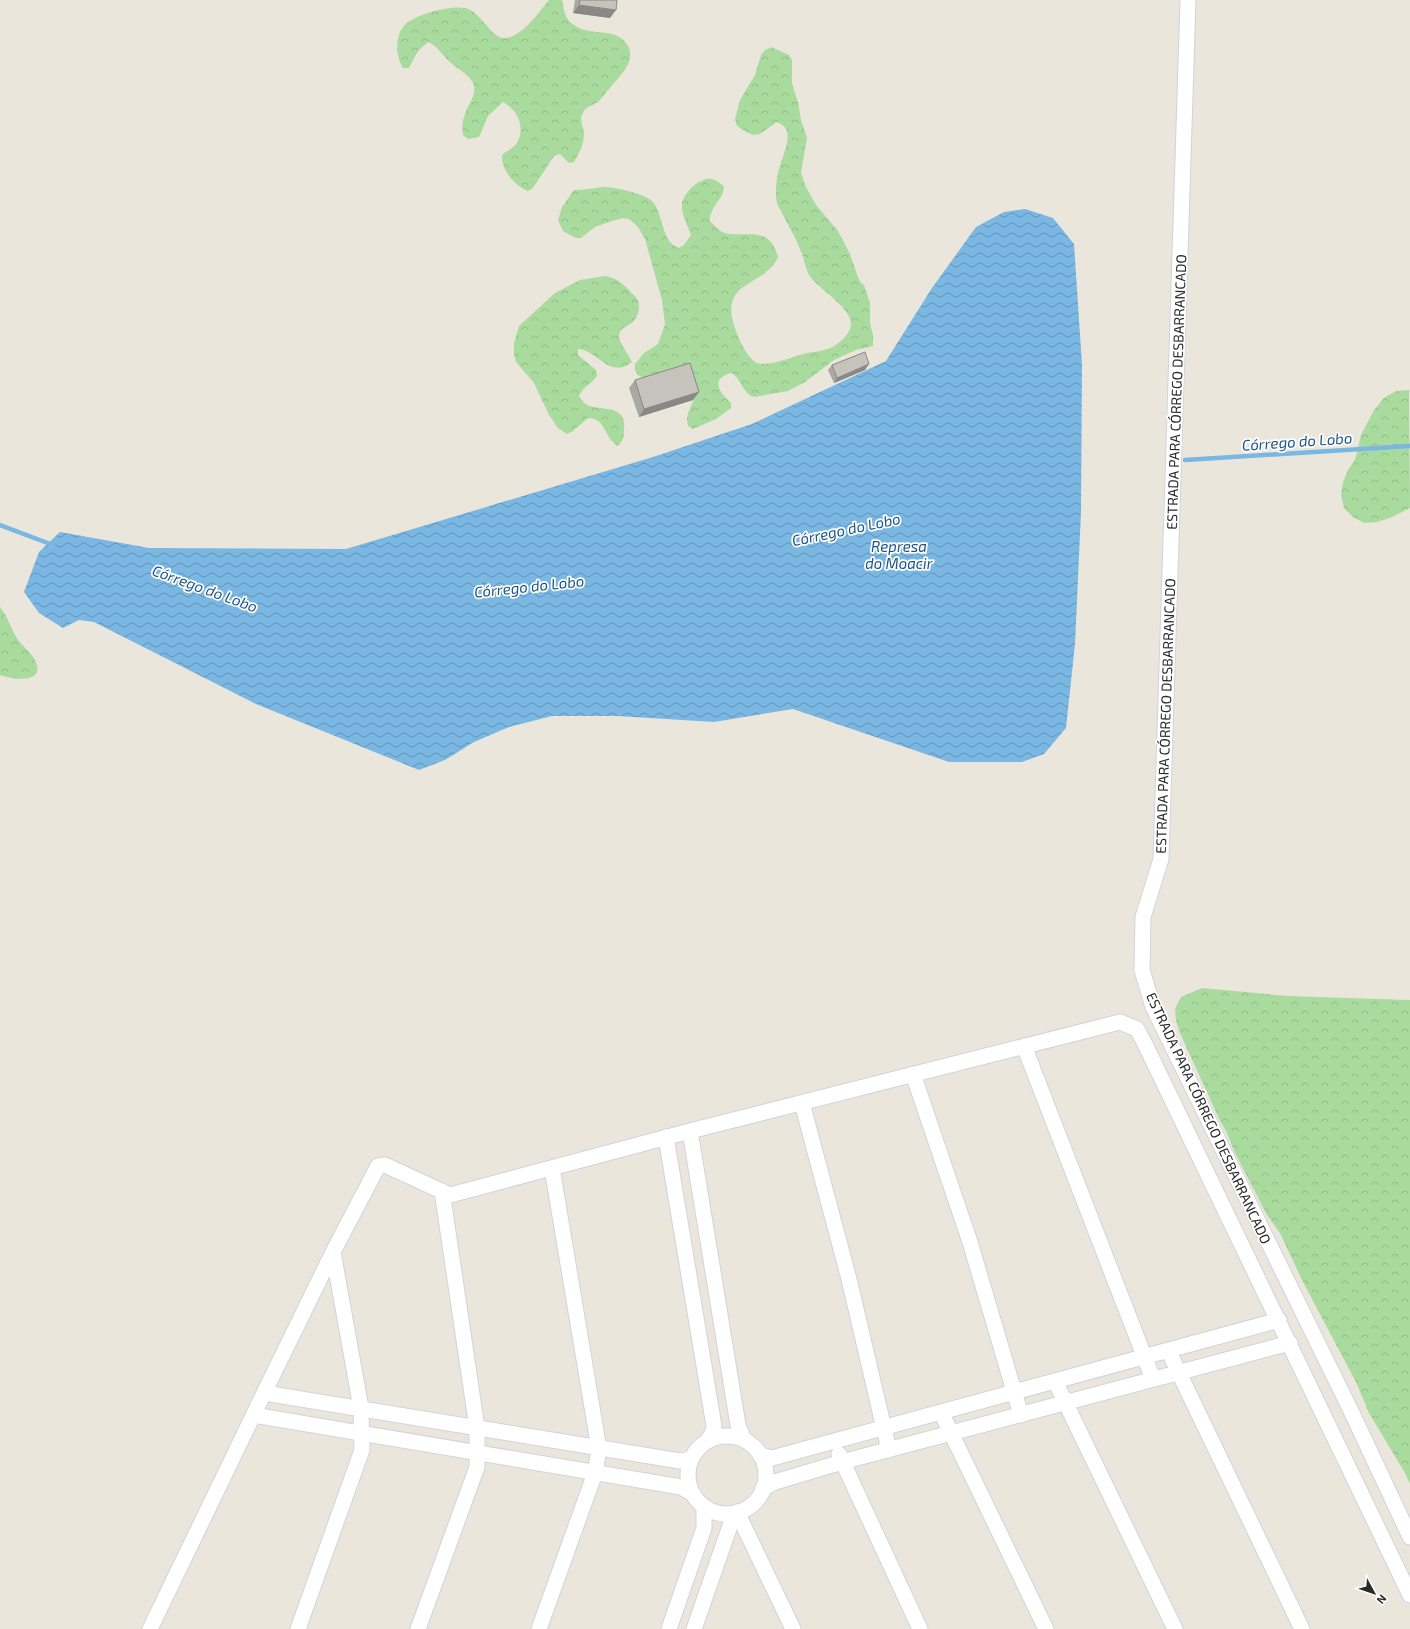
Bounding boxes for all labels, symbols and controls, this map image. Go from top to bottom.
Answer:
street label: ESTRADA PARA CÓRREGO DESBARRANCADO [1163,254,1189,530]
water label: Córrego do Lobo [1241,428,1353,454]
water label: Córrego do Lobo [790,509,902,549]
water label: Represa do Moacir [865,537,934,572]
water label: Córrego do Lobo [150,561,260,615]
water label: Córrego do Lobo [473,571,585,601]
street label: ESTRADA PARA CÓRREGO DESBARRANCADO [1152,578,1178,854]
street label: ESTRADA PARA CÓRREGO DESBARRANCADO [1143,989,1275,1247]
north arrow [1354,1573,1394,1613]
text: N [1374,1593,1390,1607]

